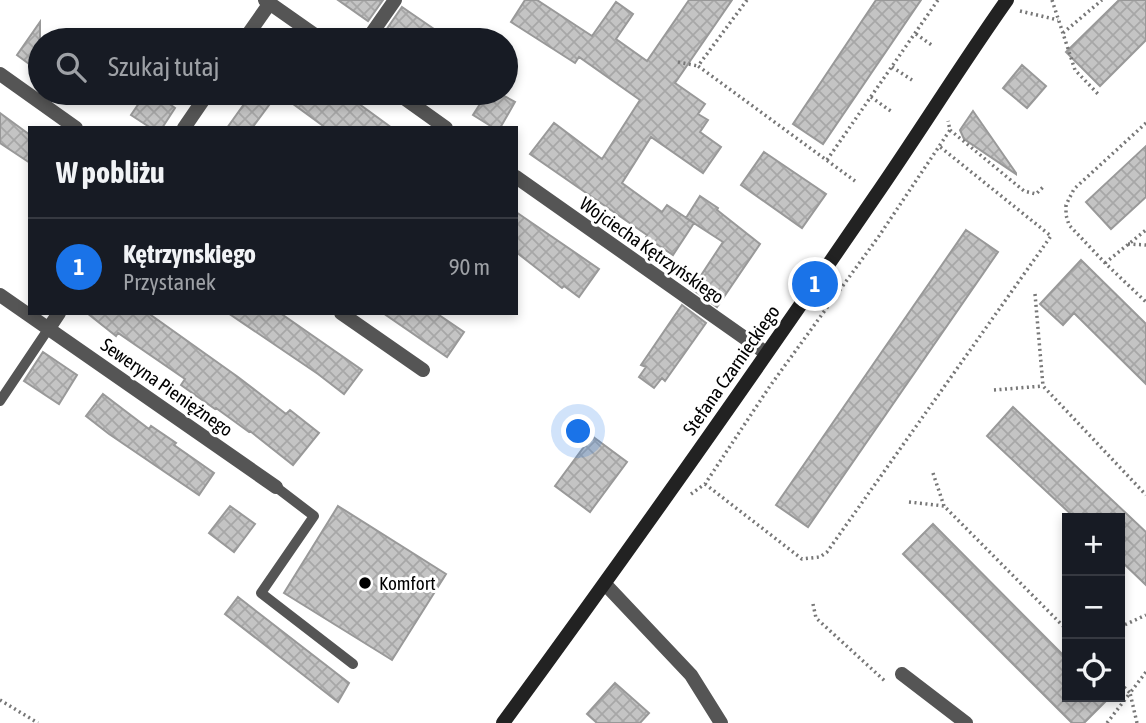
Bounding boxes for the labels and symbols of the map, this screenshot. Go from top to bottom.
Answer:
street label: Wojciecha Kętrzyńskiego [576,192,728,308]
pin: 1 [792,258,838,310]
street label: Stefana Czarnieckiego [678,301,784,439]
street label: Seweryna Pieniężnego [97,333,237,441]
your location [561,414,595,448]
place label: Komfort [379,572,436,594]
marker: Komfort [357,575,373,591]

